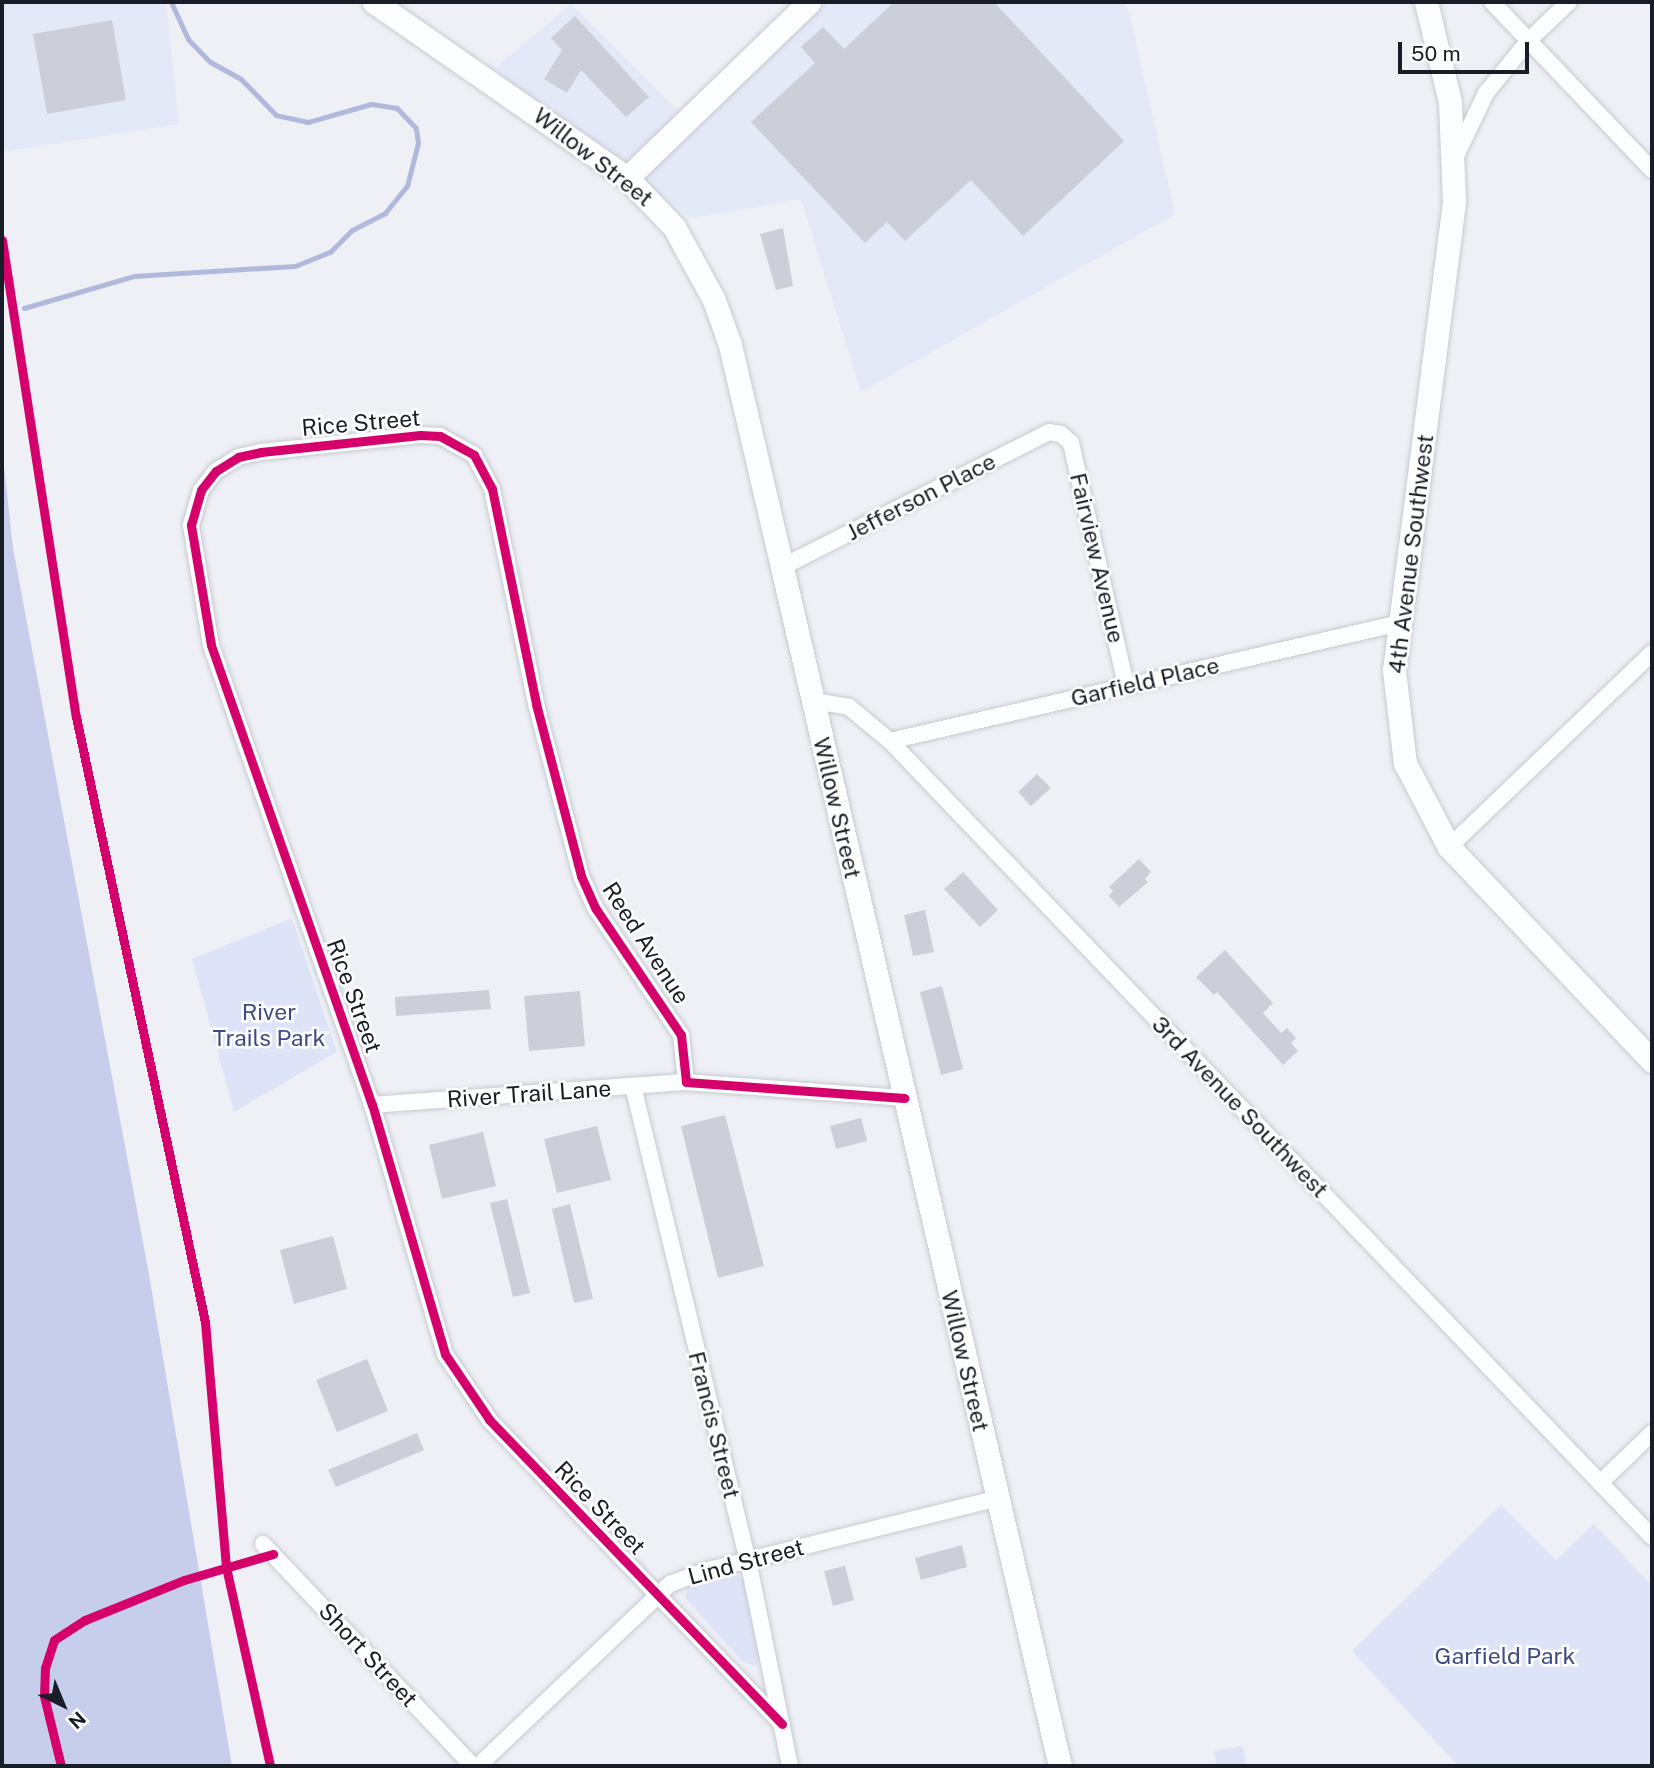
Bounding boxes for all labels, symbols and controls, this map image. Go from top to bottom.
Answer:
scale bar [1402,28,1533,72]
text: 50 m [1411,41,1461,66]
street label: Willow Street [528,102,658,212]
street label: Rice Street [300,404,422,442]
street label: 4th Avenue Southwest [1383,433,1439,675]
street label: Jefferson Place [842,447,1000,547]
street label: Fairview Avenue [1064,470,1130,646]
street label: Garfield Place [1068,652,1222,712]
street label: Willow Street [807,735,867,881]
street label: Reed Avenue [596,877,696,1009]
street label: Rice Street [321,935,387,1057]
park label: River Trails Park [213,998,325,1052]
street label: 3rd Avenue Southwest [1146,1010,1334,1204]
street label: River Trail Lane [446,1074,612,1114]
street label: Willow Street [935,1288,995,1434]
street label: Francis Street [682,1349,746,1501]
street label: Rice Street [549,1455,651,1561]
street label: Lind Street [685,1533,807,1591]
street label: Short Street [313,1597,423,1713]
park label: Garfield Park [1435,1642,1575,1670]
north arrow [28,1670,98,1740]
text: N [64,1707,90,1733]

